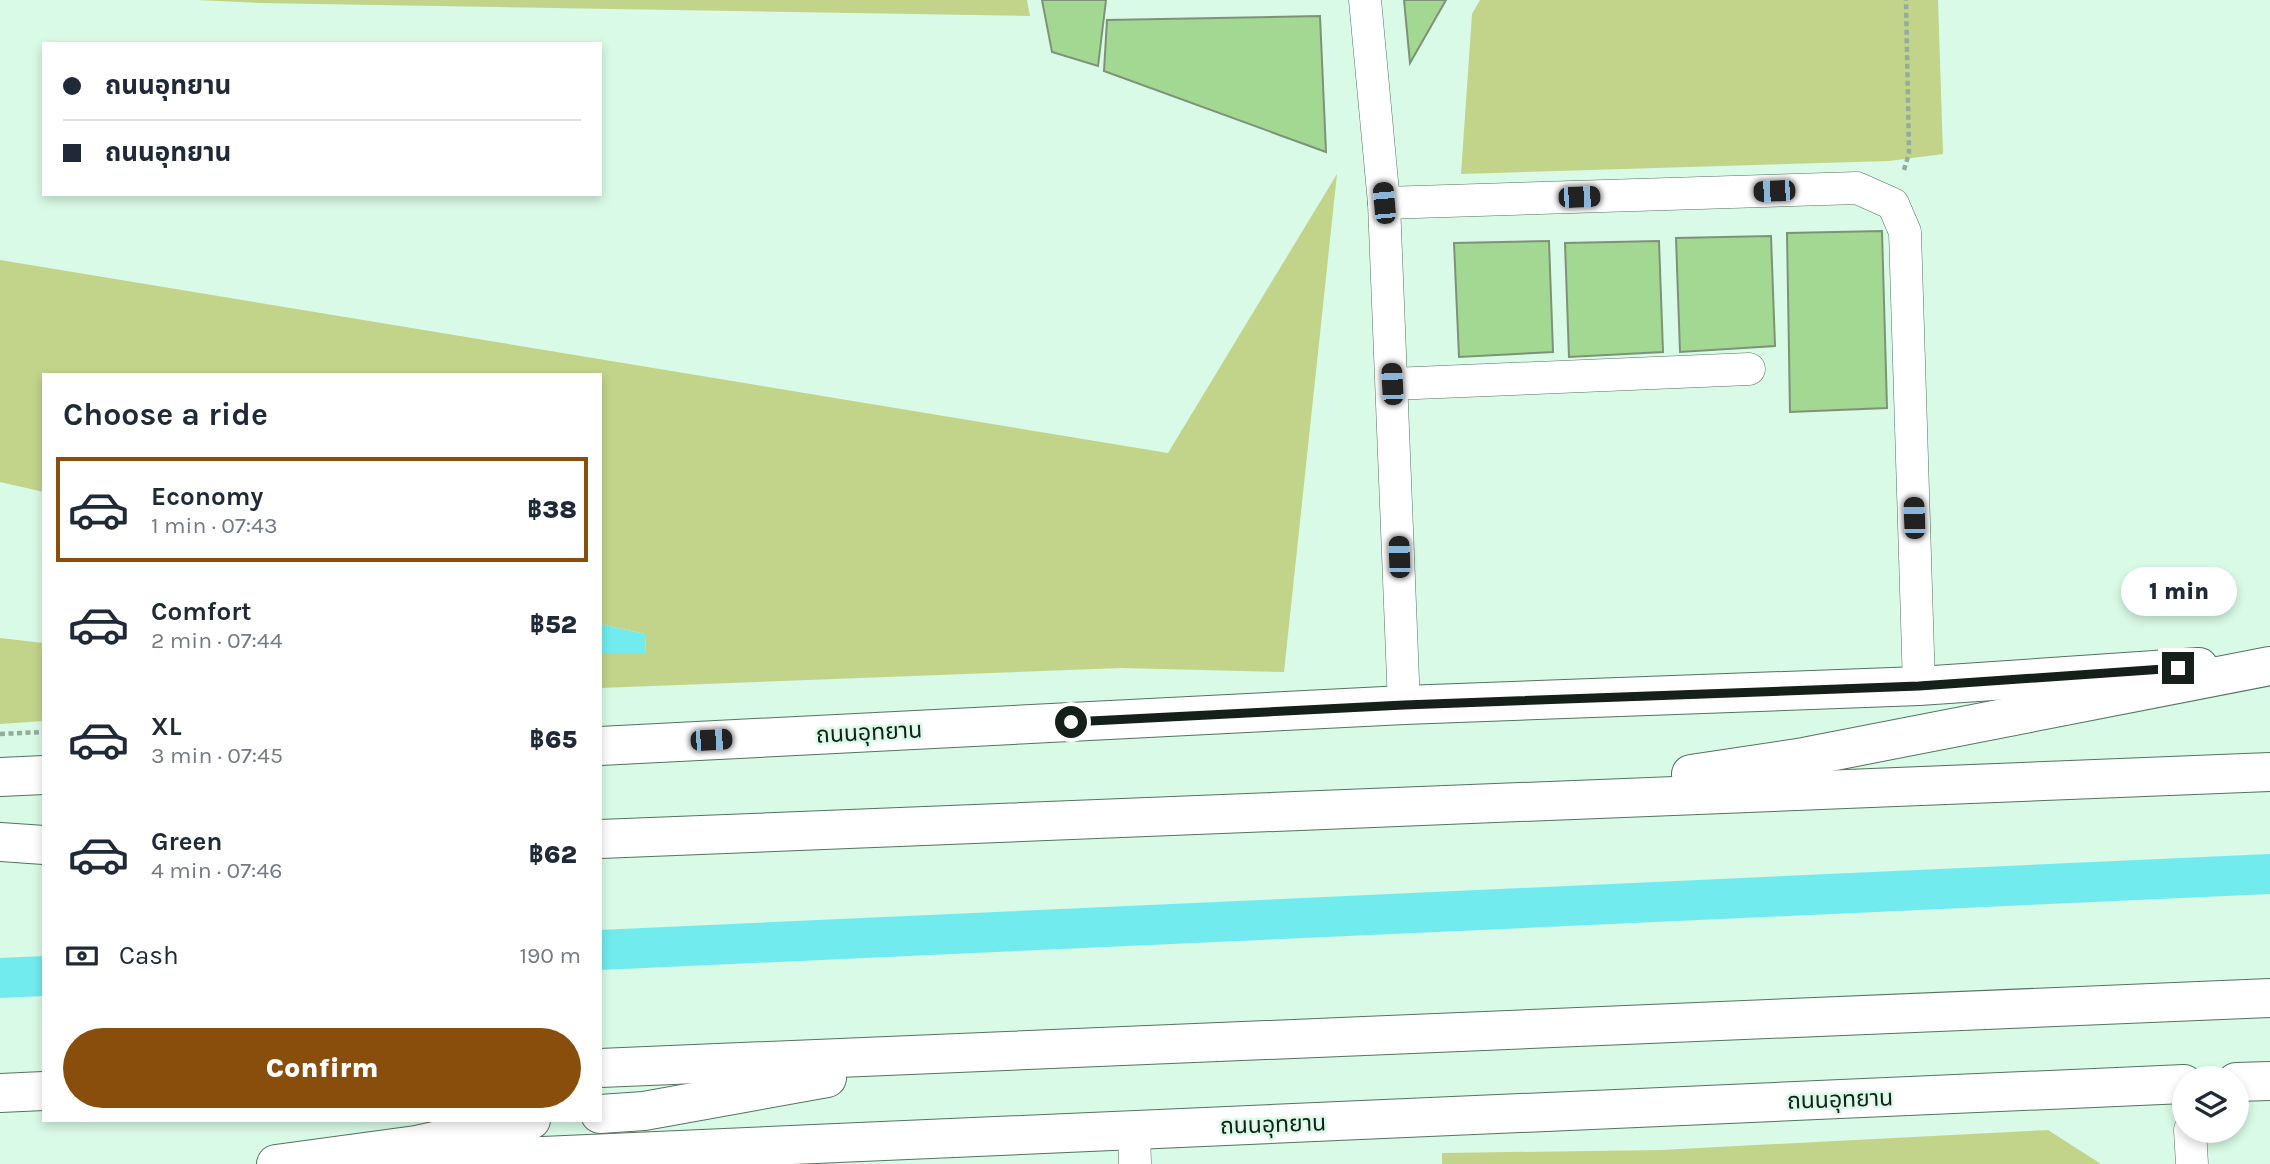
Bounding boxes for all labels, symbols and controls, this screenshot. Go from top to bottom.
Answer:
text: ถนนอุทยาน [105,70,231,101]
text: ถนนอุทยาน [105,137,231,168]
car [1753,180,1796,202]
car [1372,181,1397,225]
car [1558,186,1601,208]
car [1381,362,1404,406]
text: Choose a ride [63,396,268,433]
icon: car [67,478,130,541]
text: Economy [151,481,263,512]
text: ฿38 [527,494,577,525]
car [1903,497,1926,539]
text: 1 min · 07:43 [151,512,278,539]
car [1388,536,1411,578]
callout: 1 min [2120,566,2236,616]
text: 1 min [2149,578,2209,605]
icon: car [67,593,130,656]
text: Comfort [151,596,252,627]
text: ฿52 [530,609,577,640]
text: 2 min · 07:44 [151,627,283,654]
route end [2162,652,2194,684]
route start [1055,706,1087,738]
icon: car [67,708,130,771]
text: XL [151,711,182,742]
street label: ถนนอุทยาน [815,716,923,749]
text: ฿65 [530,724,577,755]
car [690,728,733,752]
text: 3 min · 07:45 [151,742,283,769]
icon: car [67,823,130,886]
text: Green [151,826,223,857]
text: ฿62 [529,839,577,870]
text: 4 min · 07:46 [151,857,282,884]
icon: cash [63,937,101,975]
text: Cash [119,940,179,971]
text: 190 m [519,942,581,969]
button: Confirm [63,1028,581,1108]
map controls [2172,1066,2249,1143]
button: layers [2172,1066,2249,1143]
street label: ถนนอุทยาน [1786,1084,1894,1115]
street label: ถนนอุทยาน [1219,1109,1327,1140]

